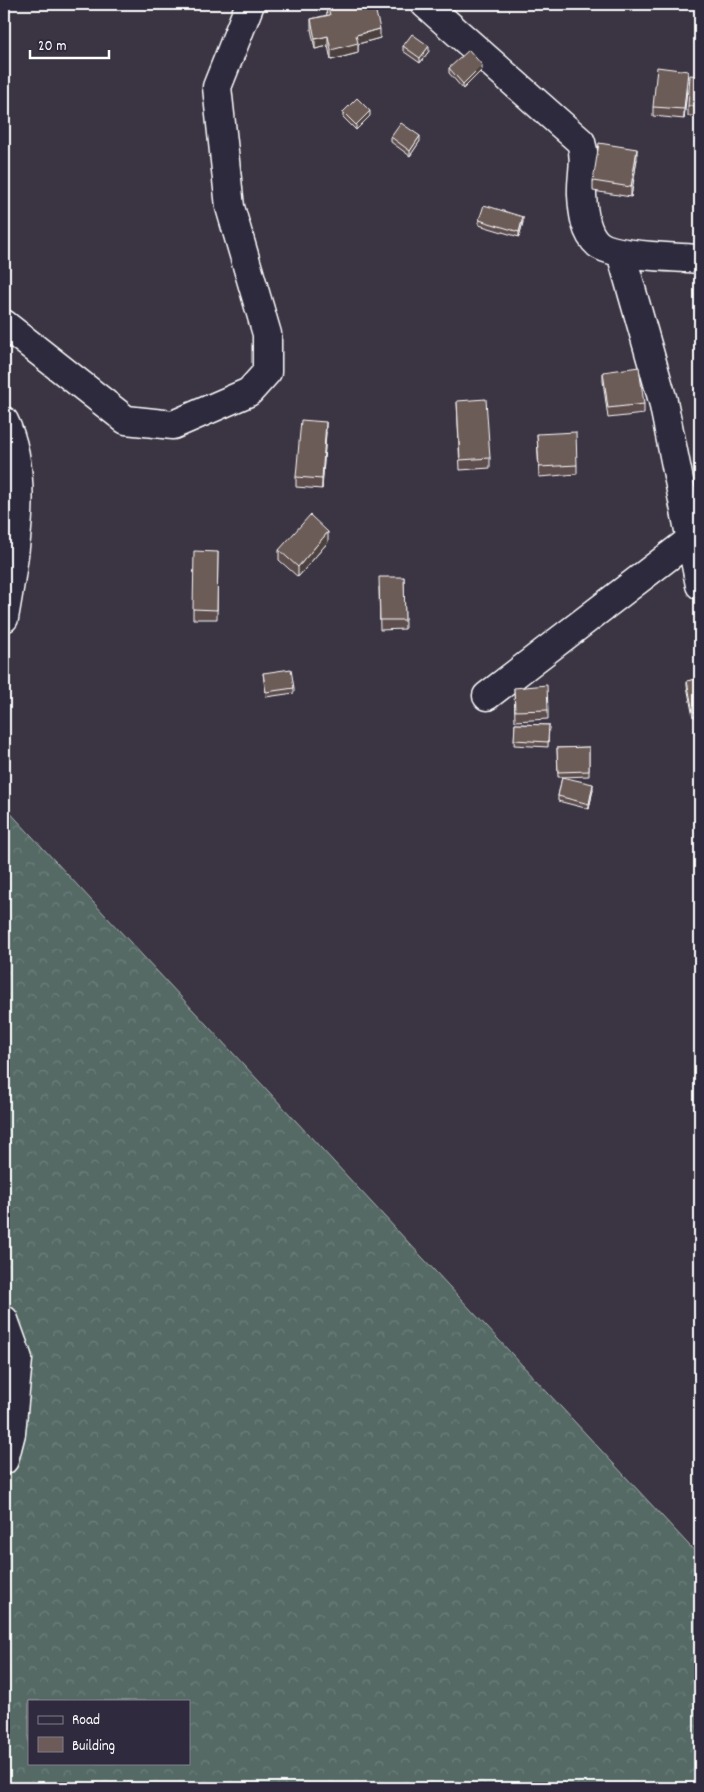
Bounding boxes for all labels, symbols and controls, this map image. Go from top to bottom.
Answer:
scale bar [30,28,109,60]
text: 20 m [38,36,66,58]
legend [28,1700,190,1764]
text: Road [72,1710,100,1732]
text: Building [72,1736,115,1758]

